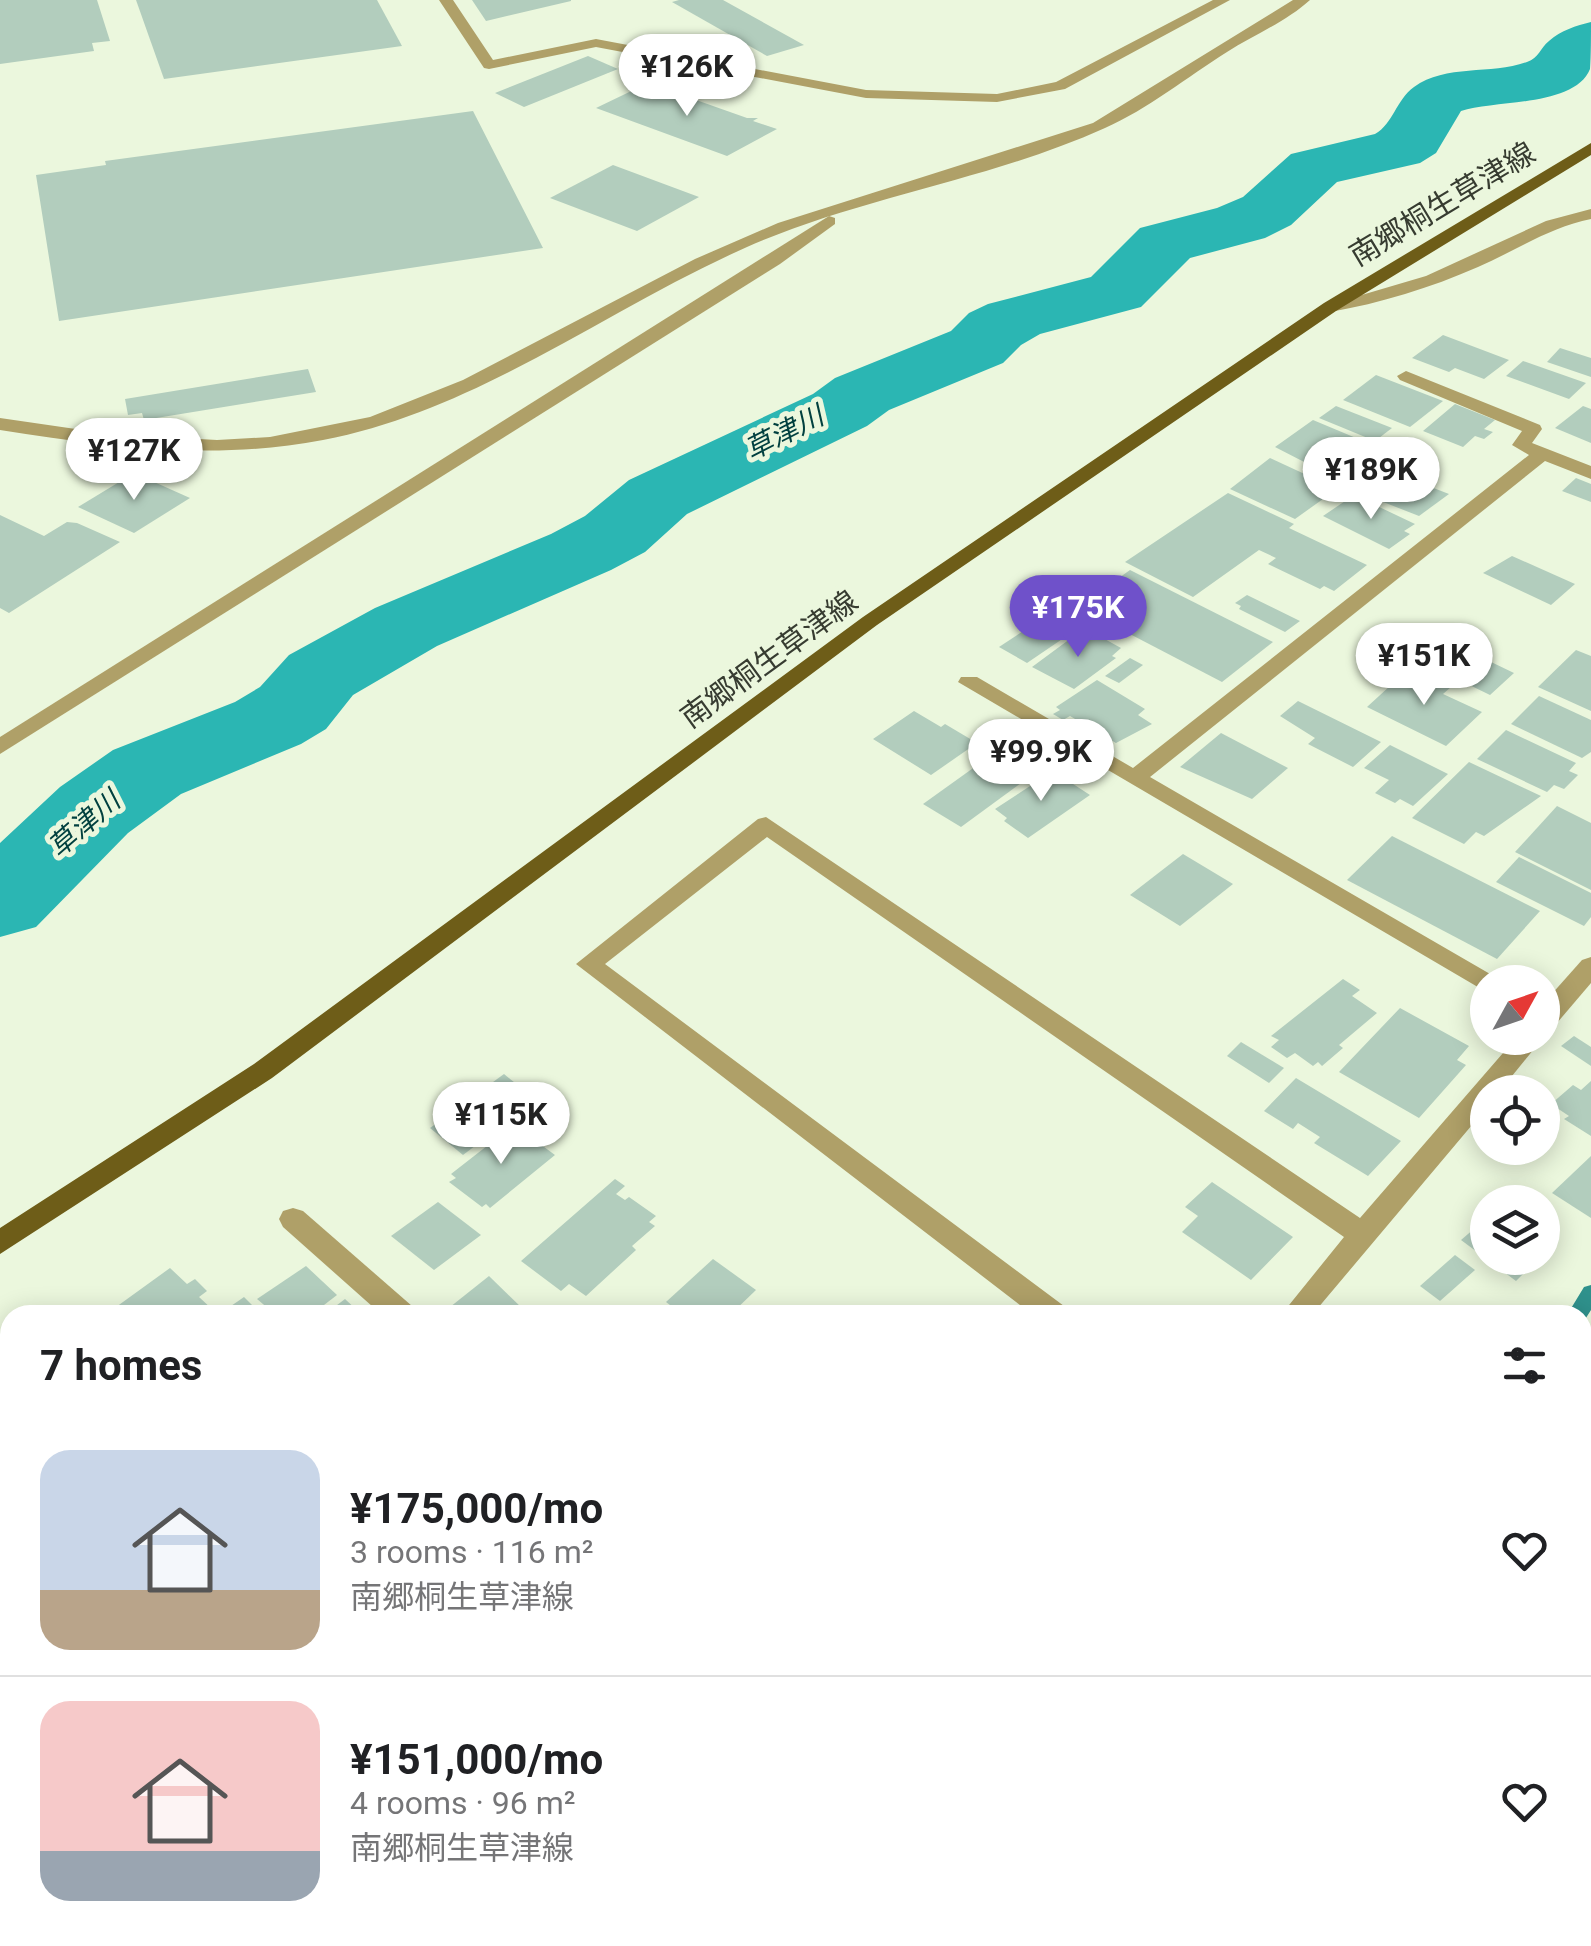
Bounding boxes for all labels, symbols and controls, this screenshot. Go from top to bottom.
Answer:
pin: ¥126K [617,34,757,119]
text: ¥126K [641,47,733,85]
street label: 南郷桐生草津線 [1343,135,1541,273]
water label: 草津川 [739,398,832,467]
pin: ¥127K [64,418,204,503]
text: ¥127K [88,431,180,469]
pin: ¥189K [1301,437,1441,522]
text: ¥189K [1325,450,1417,488]
pin: ¥175K [1008,575,1148,660]
street label: 南郷桐生草津線 [674,583,864,735]
text: ¥175K [1032,588,1124,626]
pin: ¥151K [1354,623,1494,708]
text: ¥151K [1378,636,1470,674]
pin: ¥99.9K [960,719,1122,804]
text: ¥99.9K [990,732,1092,770]
water label: 草津川 [41,782,129,864]
north arrow [1470,965,1560,1055]
map controls [1470,965,1560,1275]
button: locate [1470,1075,1560,1165]
pin: ¥115K [431,1082,571,1167]
text: ¥115K [455,1095,547,1133]
button: layers [1470,1185,1560,1275]
icon: filters [1497,1338,1552,1393]
text: 7 homes [40,1341,202,1390]
text: ¥175,000/mo [350,1484,603,1533]
icon: home [120,1490,240,1610]
icon: heart [1497,1523,1552,1578]
text: 3 rooms · 116 m² [350,1533,593,1571]
text: 南郷桐生草津線 [350,1578,574,1616]
text: ¥151,000/mo [350,1735,603,1784]
icon: home [120,1741,240,1861]
icon: heart [1497,1774,1552,1829]
text: 4 rooms · 96 m² [350,1784,575,1822]
text: 南郷桐生草津線 [350,1829,574,1867]

